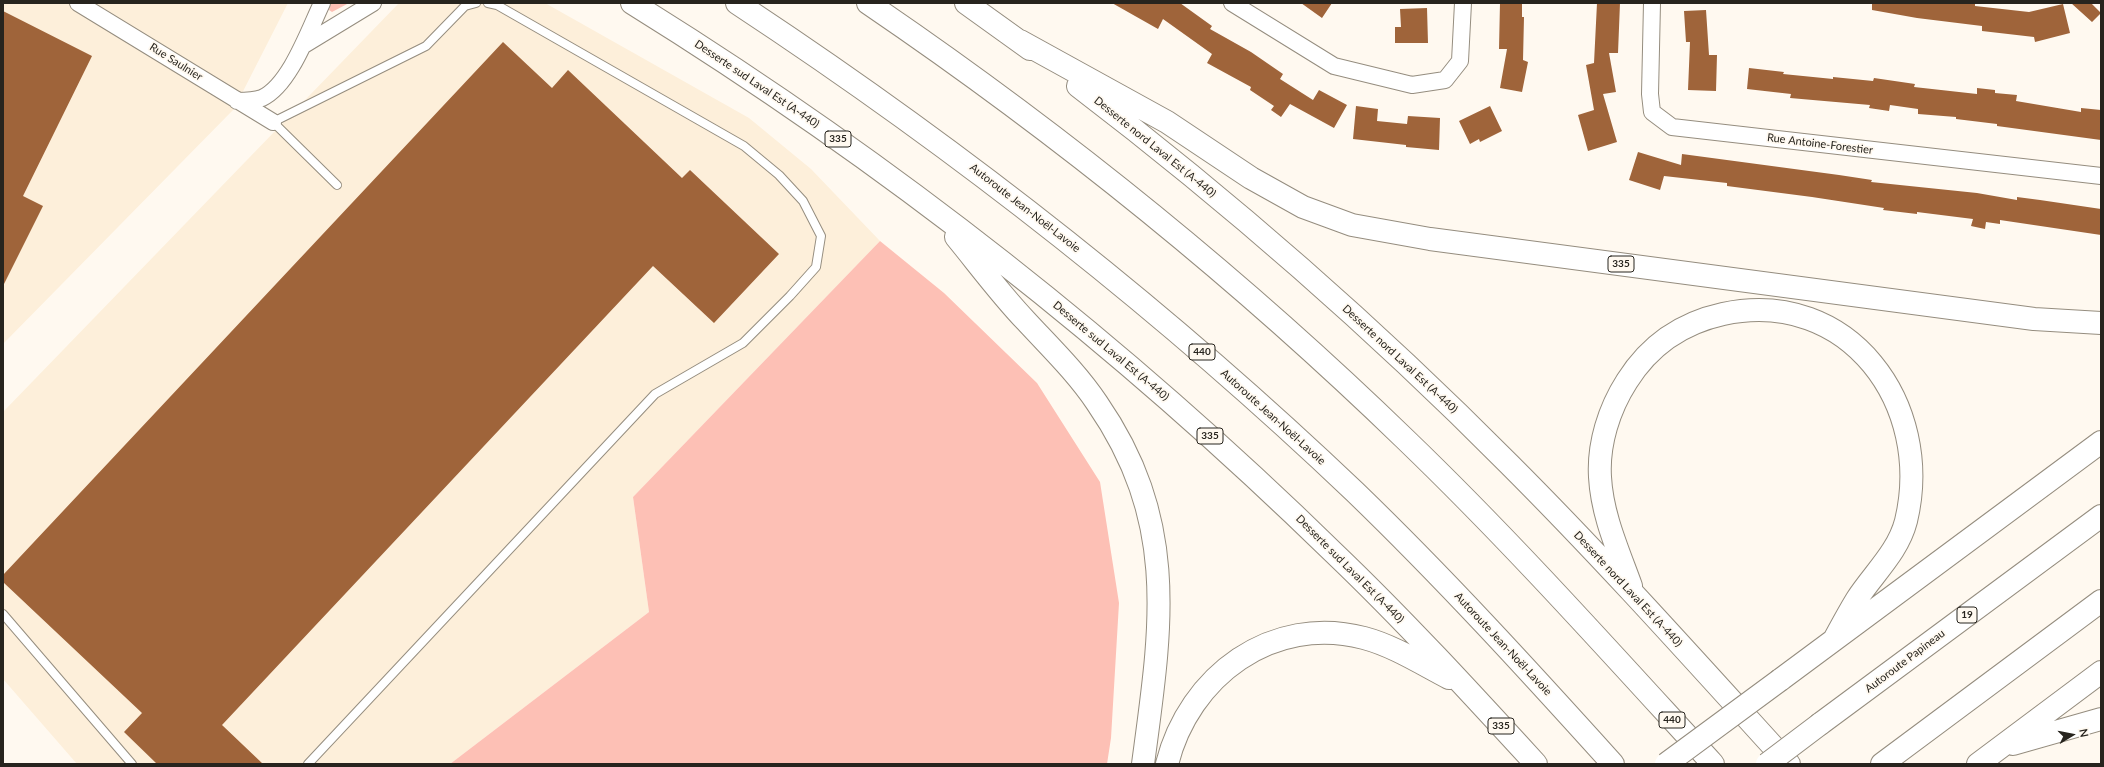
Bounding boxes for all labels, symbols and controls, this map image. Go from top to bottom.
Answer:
street label: Desserte sud Laval Est (A-440) [692,37,822,131]
street label: Rue Saulnier [147,40,205,84]
street label: Desserte nord Laval Est (A-440) [1091,94,1219,200]
road number: 335 [825,131,851,147]
street label: Rue Antoine-Forestier [1766,131,1874,157]
street label: Autoroute Jean-Noël-Lavoie [967,161,1083,255]
road number: 335 [1608,256,1634,272]
street label: Desserte sud Laval Est (A-440) [1050,299,1172,403]
street label: Desserte nord Laval Est (A-440) [1340,302,1460,416]
road number: 440 [1189,344,1215,360]
street label: Autoroute Jean-Noël-Lavoie [1218,366,1328,468]
road number: 335 [1197,428,1223,444]
street label: Desserte sud Laval Est (A-440) [1293,512,1407,626]
street label: Desserte nord Laval Est (A-440) [1571,529,1685,649]
street label: Autoroute Jean-Noël-Lavoie [1452,590,1554,698]
road number: 19 [1957,607,1977,623]
street label: Autoroute Papineau [1862,627,1948,695]
road number: 440 [1659,712,1685,728]
north arrow [2052,715,2092,755]
road number: 335 [1488,718,1514,734]
text: N [2077,728,2091,738]

